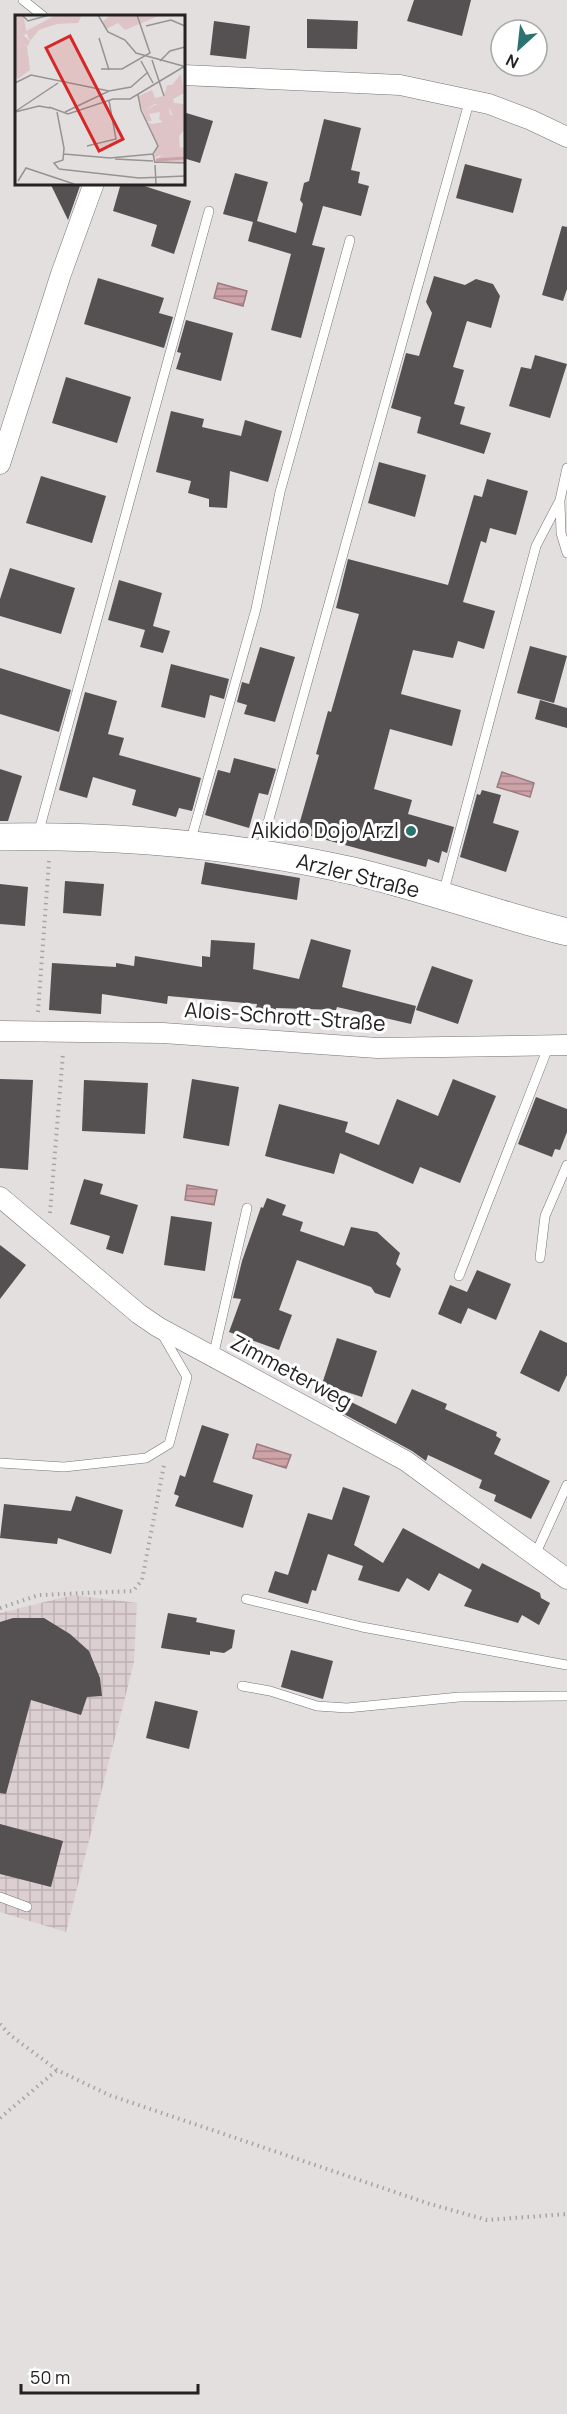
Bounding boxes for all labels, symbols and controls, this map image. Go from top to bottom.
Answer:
inset map [15,15,184,184]
north arrow [489,18,549,78]
text: N [502,49,522,74]
place label: Aikido Dojo Arzl [251,816,399,844]
marker: Aikido Dojo Arzl [404,824,418,838]
street label: Arzler Straße [294,846,423,904]
street label: Alois-Schrott-Straße [184,995,387,1037]
street label: Zimmeterweg [226,1327,357,1415]
scale bar [21,2357,198,2395]
text: 50 m [30,2365,70,2389]

